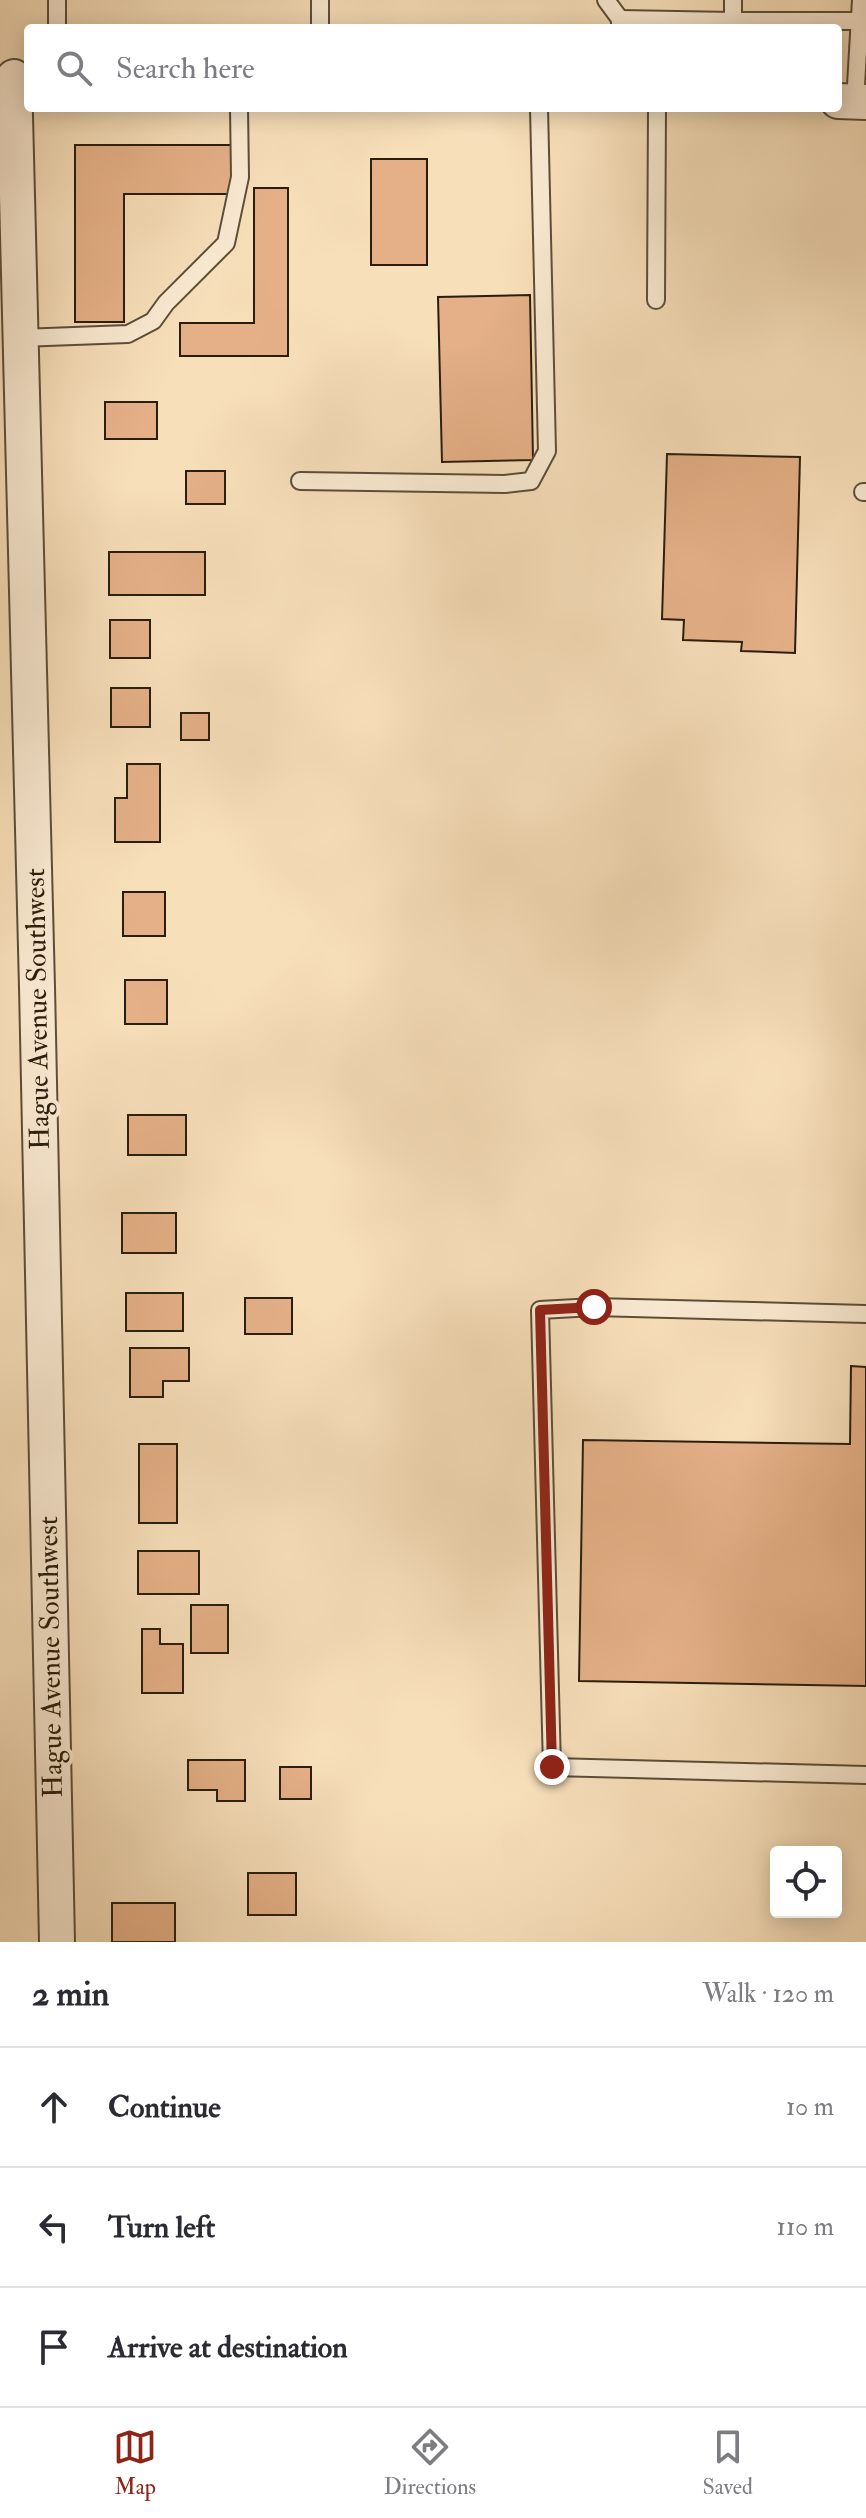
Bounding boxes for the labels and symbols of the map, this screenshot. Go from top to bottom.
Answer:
street label: Hague Avenue Southwest [18,868,58,1150]
route start [576,1289,612,1325]
street label: Hague Avenue Southwest [31,1516,71,1798]
route end [534,1749,570,1785]

